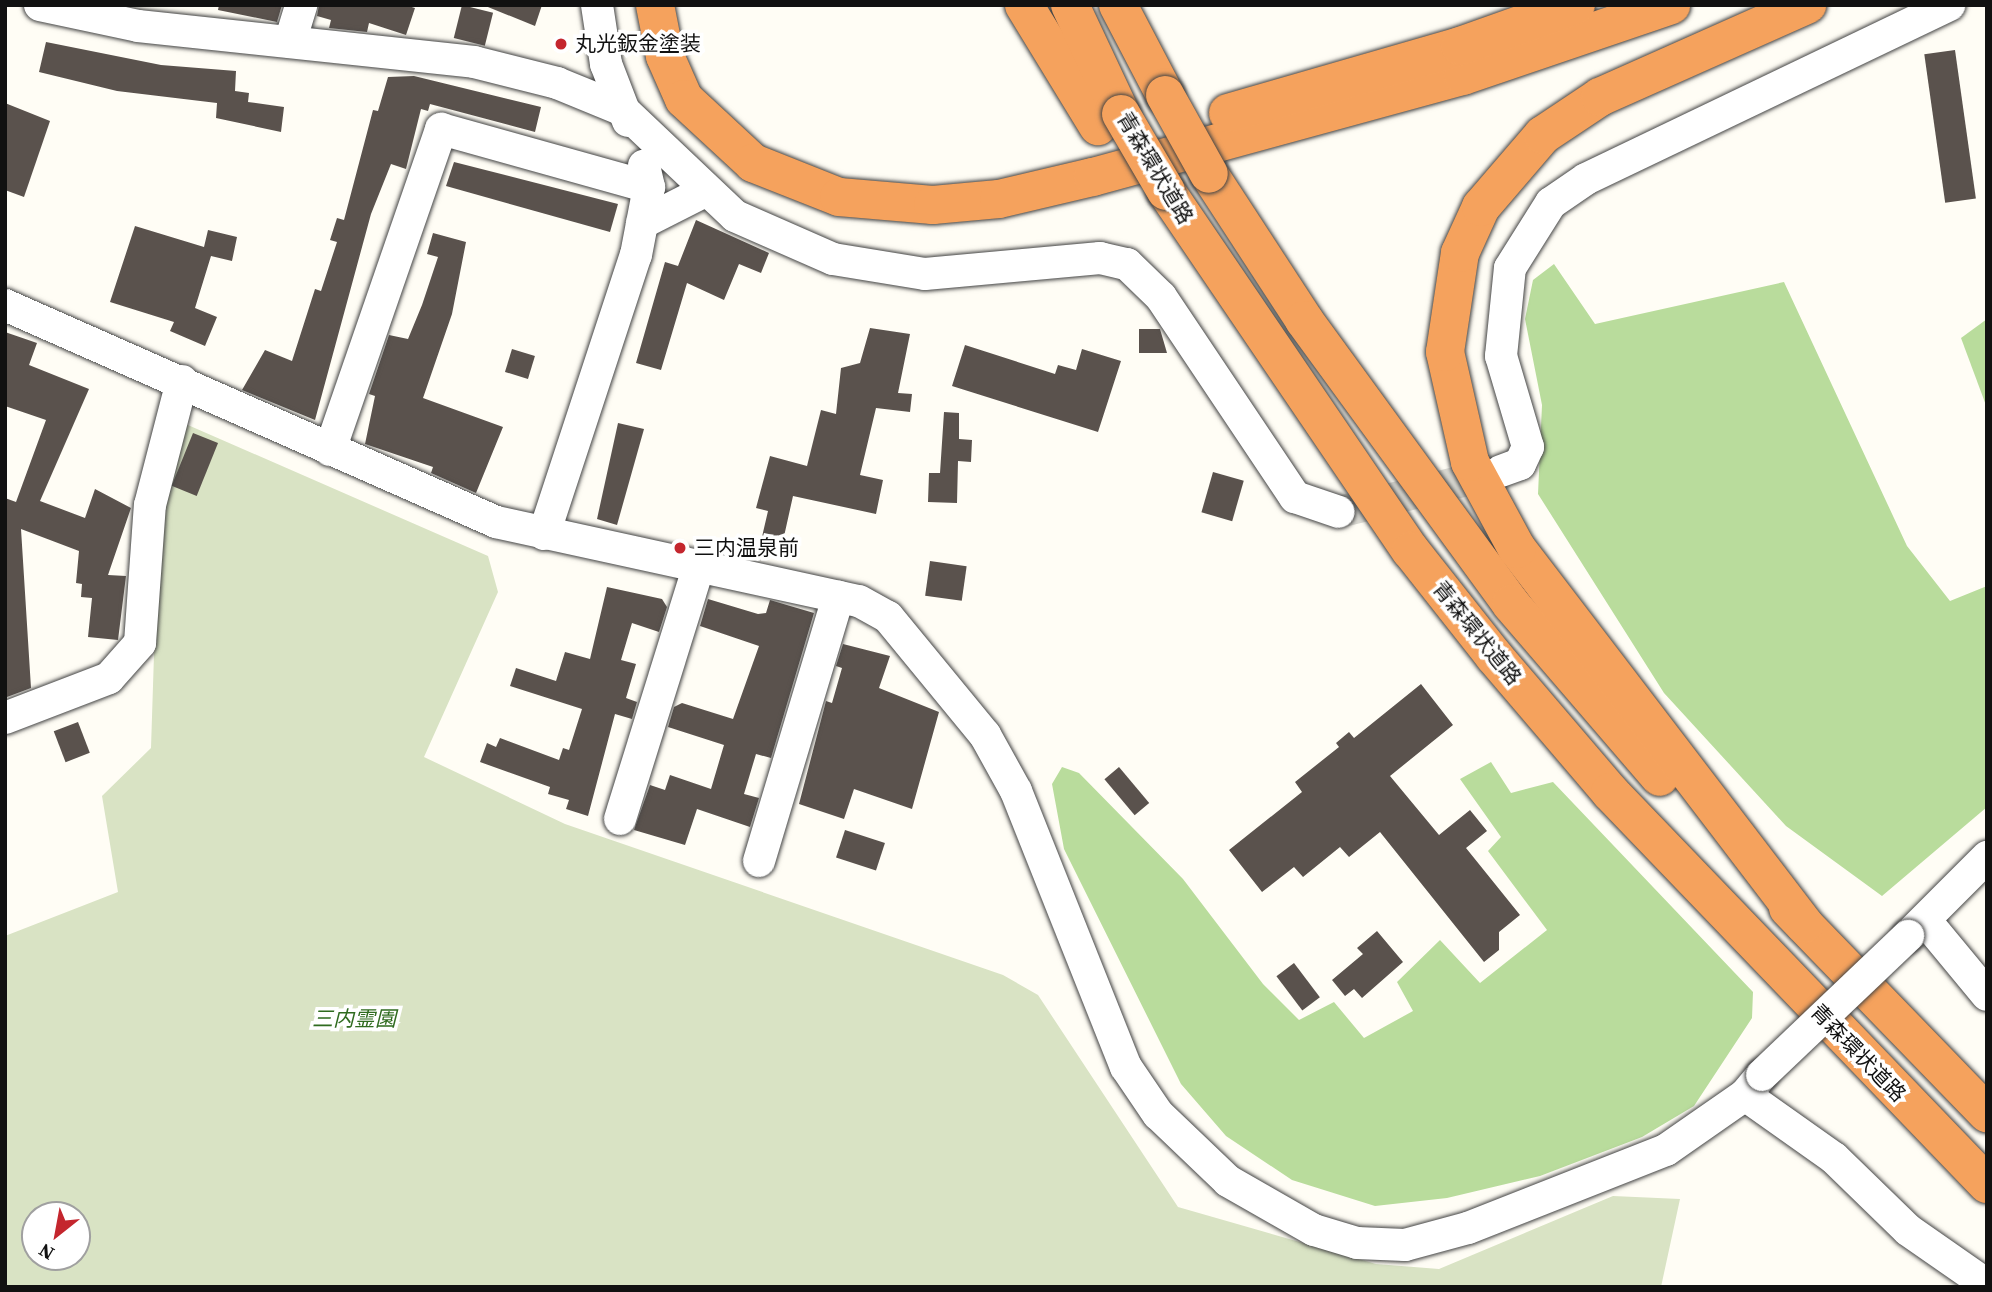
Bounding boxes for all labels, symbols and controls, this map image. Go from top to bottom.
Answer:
place label: 丸光鈑金塗装 [575,31,701,57]
marker: 丸光鈑金塗装 [553,36,569,52]
street label: 青森環状道路 [1112,108,1198,228]
place label: 三内温泉前 [694,535,799,561]
marker: 三内温泉前 [672,540,688,556]
street label: 青森環状道路 [1428,576,1526,690]
street label: 青森環状道路 [1805,999,1911,1107]
park label: 三内霊園 [312,1006,396,1032]
north arrow [21,1201,91,1271]
text: N [34,1238,59,1267]

